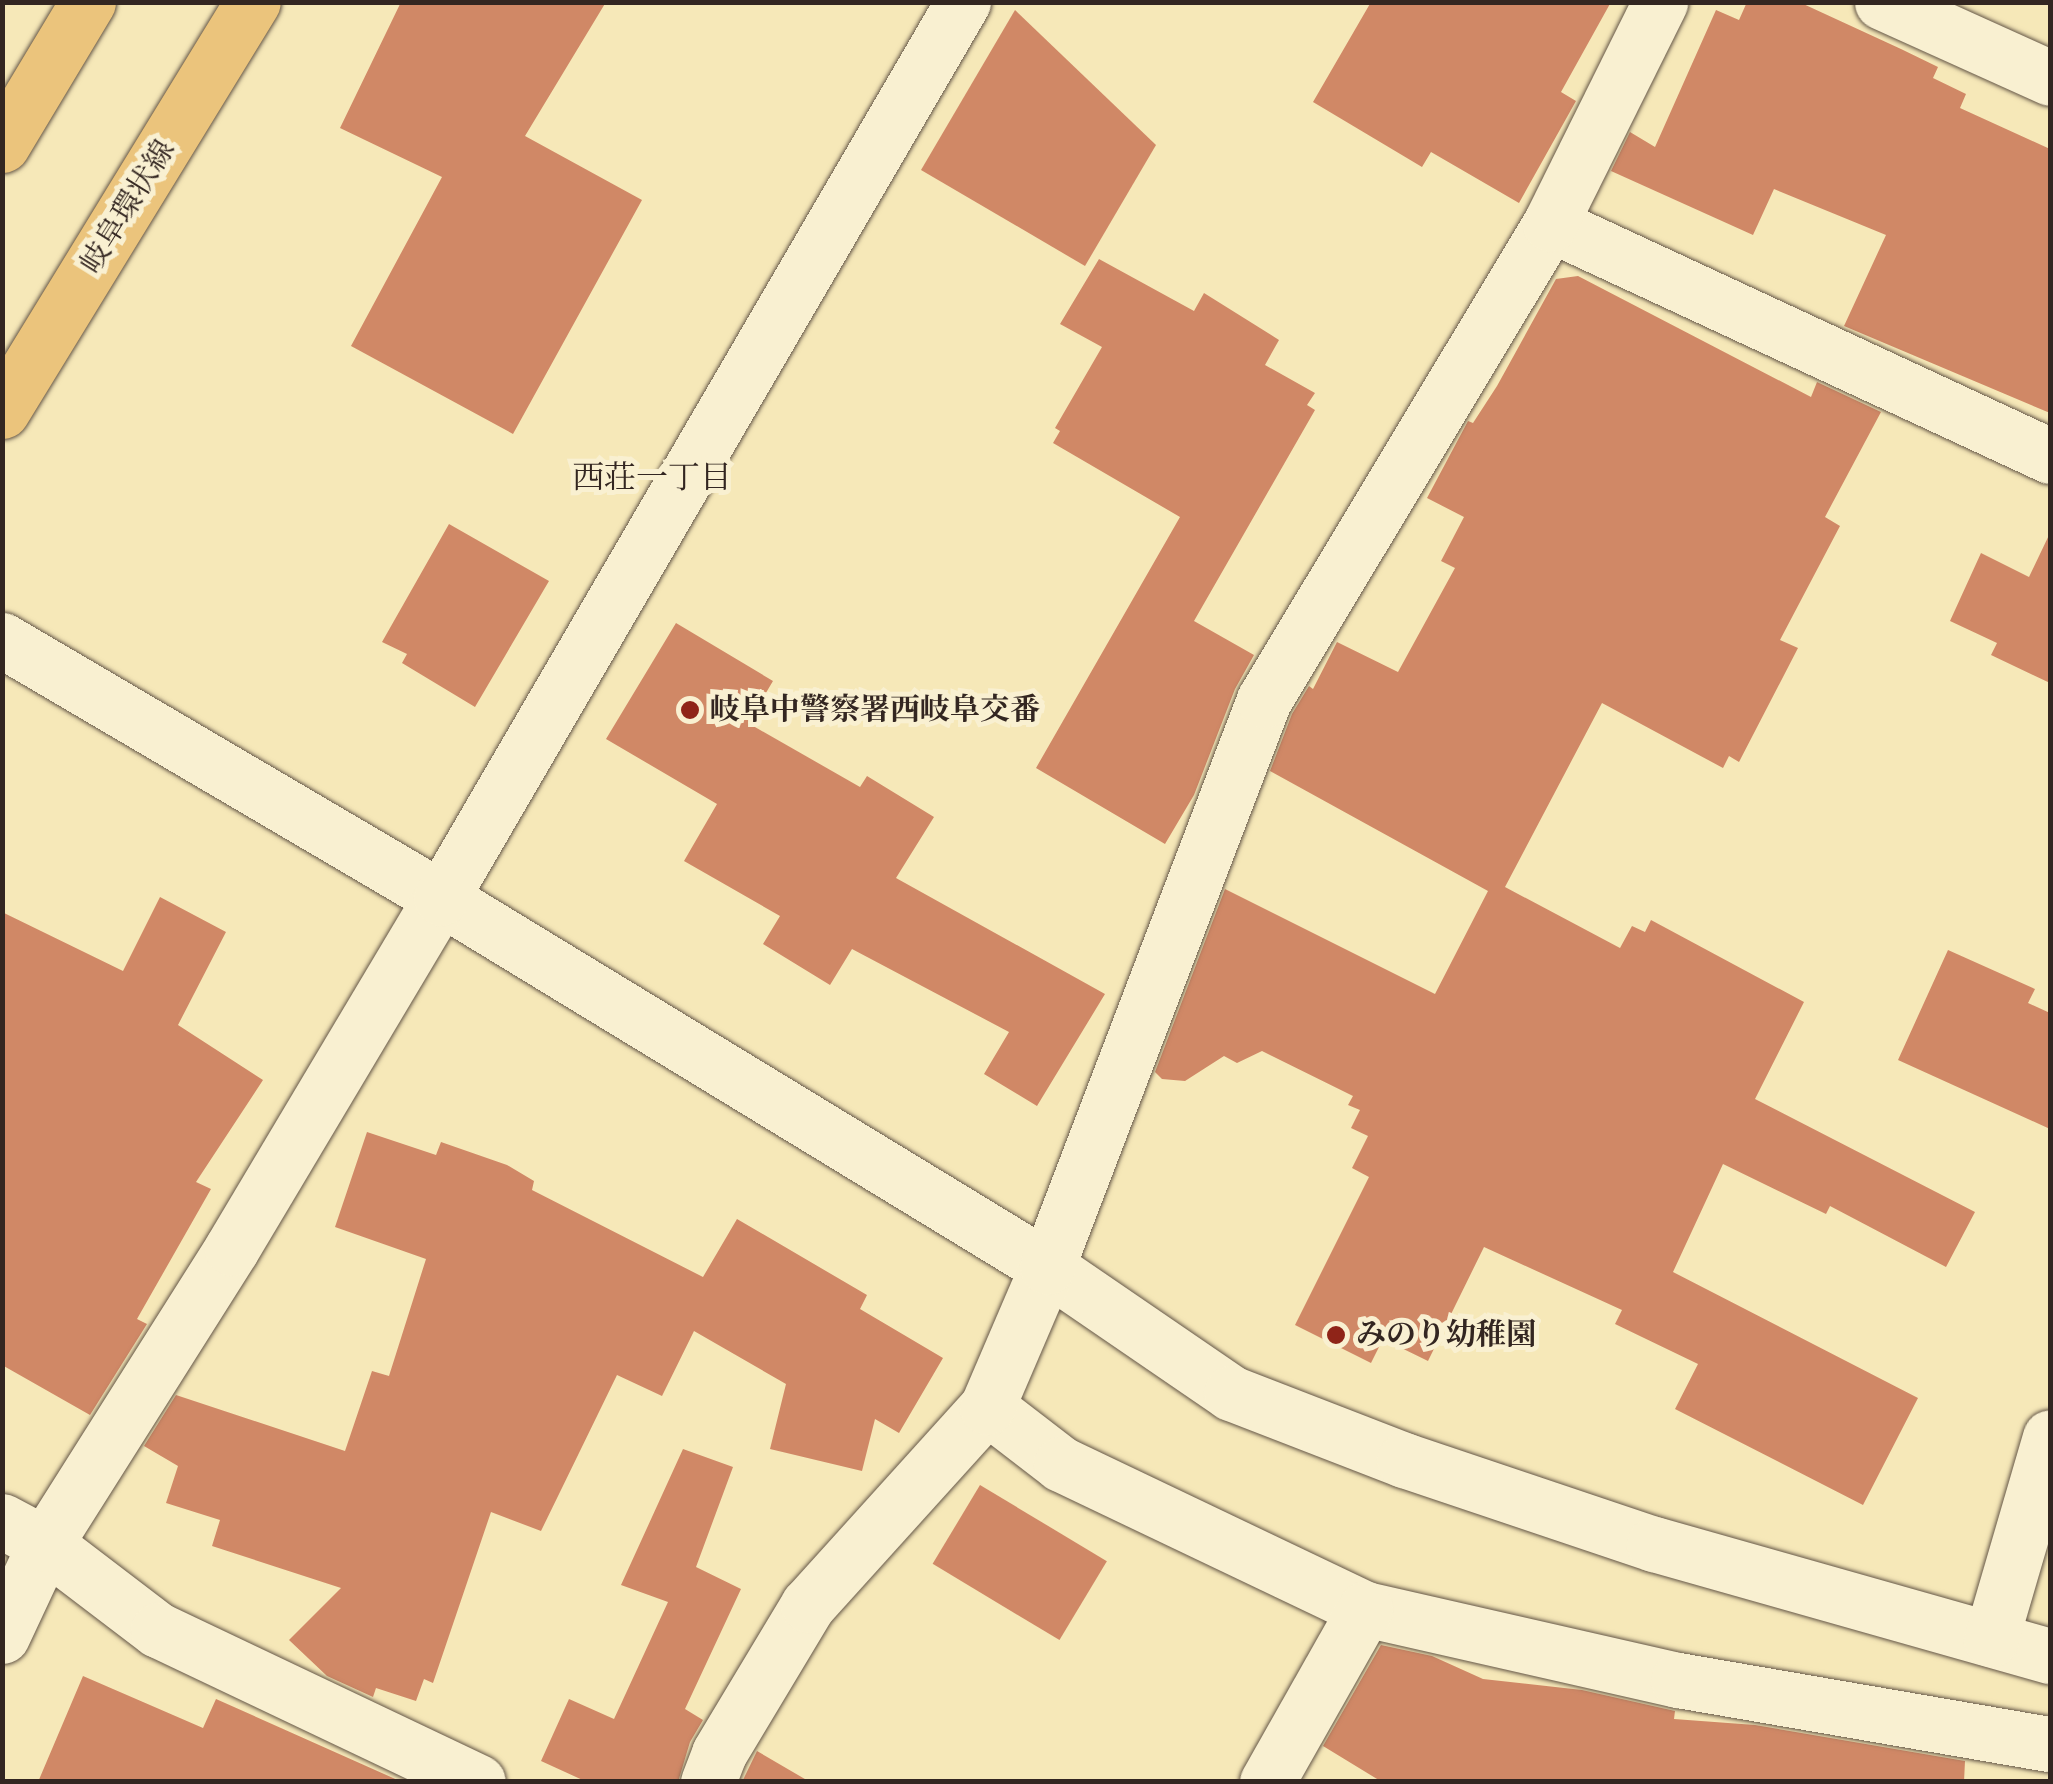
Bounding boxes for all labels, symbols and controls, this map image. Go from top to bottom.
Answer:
street label: 岐阜環状線 [73,134,183,280]
district label: 西荘一丁目 [572,459,732,497]
place label: 岐阜中警察署西岐阜交番 [710,692,1040,728]
marker: 岐阜中警察署西岐阜交番 [679,699,701,721]
place label: みのり幼稚園 [1356,1317,1536,1353]
marker: みのり幼稚園 [1325,1324,1347,1346]

